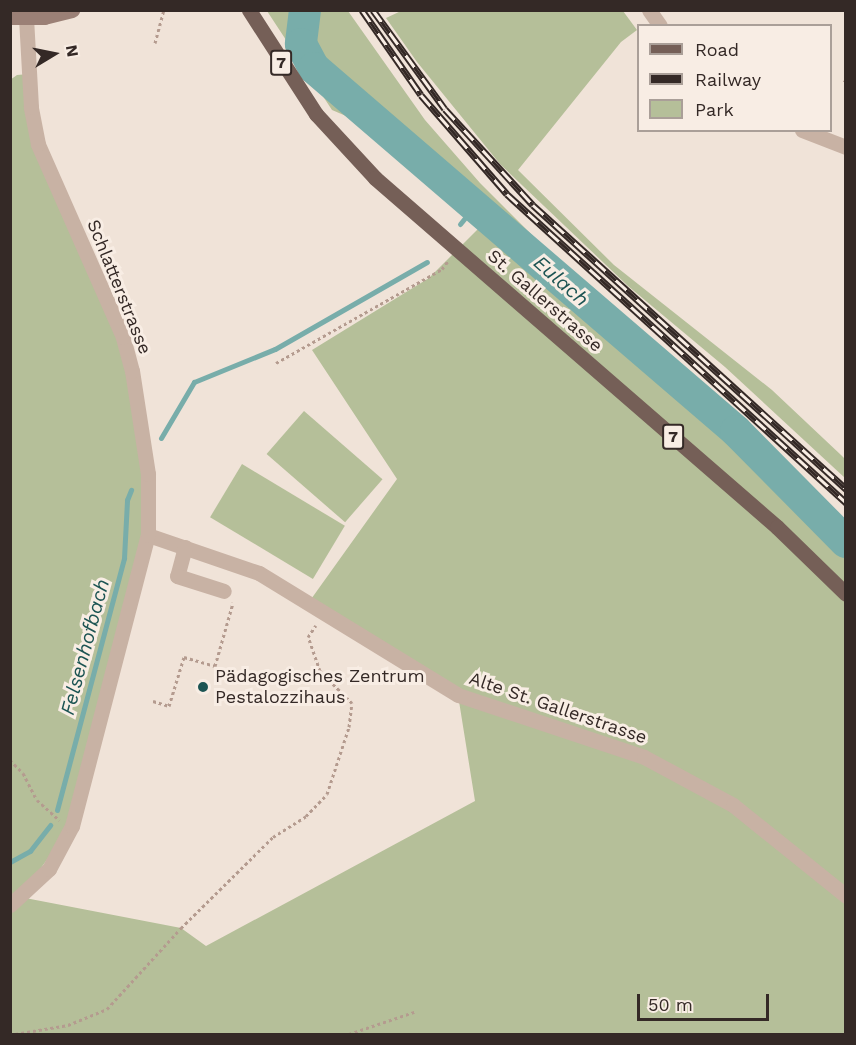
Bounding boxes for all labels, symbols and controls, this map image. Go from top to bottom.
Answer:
north arrow [24,24,84,84]
legend [637,24,832,132]
text: Road [695,39,739,60]
text: N [62,43,83,58]
road number: 7 [269,50,293,76]
text: Railway [695,69,761,90]
text: Park [695,99,734,120]
street label: Schlatterstrasse [82,217,156,357]
street label: St. Gallerstrasse [483,245,607,357]
water label: Eulach [529,251,593,311]
road number: 7 [661,424,685,450]
water label: Felsenhofbach [55,576,115,718]
place label: Pädagogisches Zentrum Pestalozzihaus [215,666,425,708]
street label: Alte St. Gallerstrasse [466,667,650,749]
marker: Pädagogisches Zentrum Pestalozzihaus [196,680,210,694]
scale bar [640,982,772,1020]
text: 50 m [648,994,693,1015]

